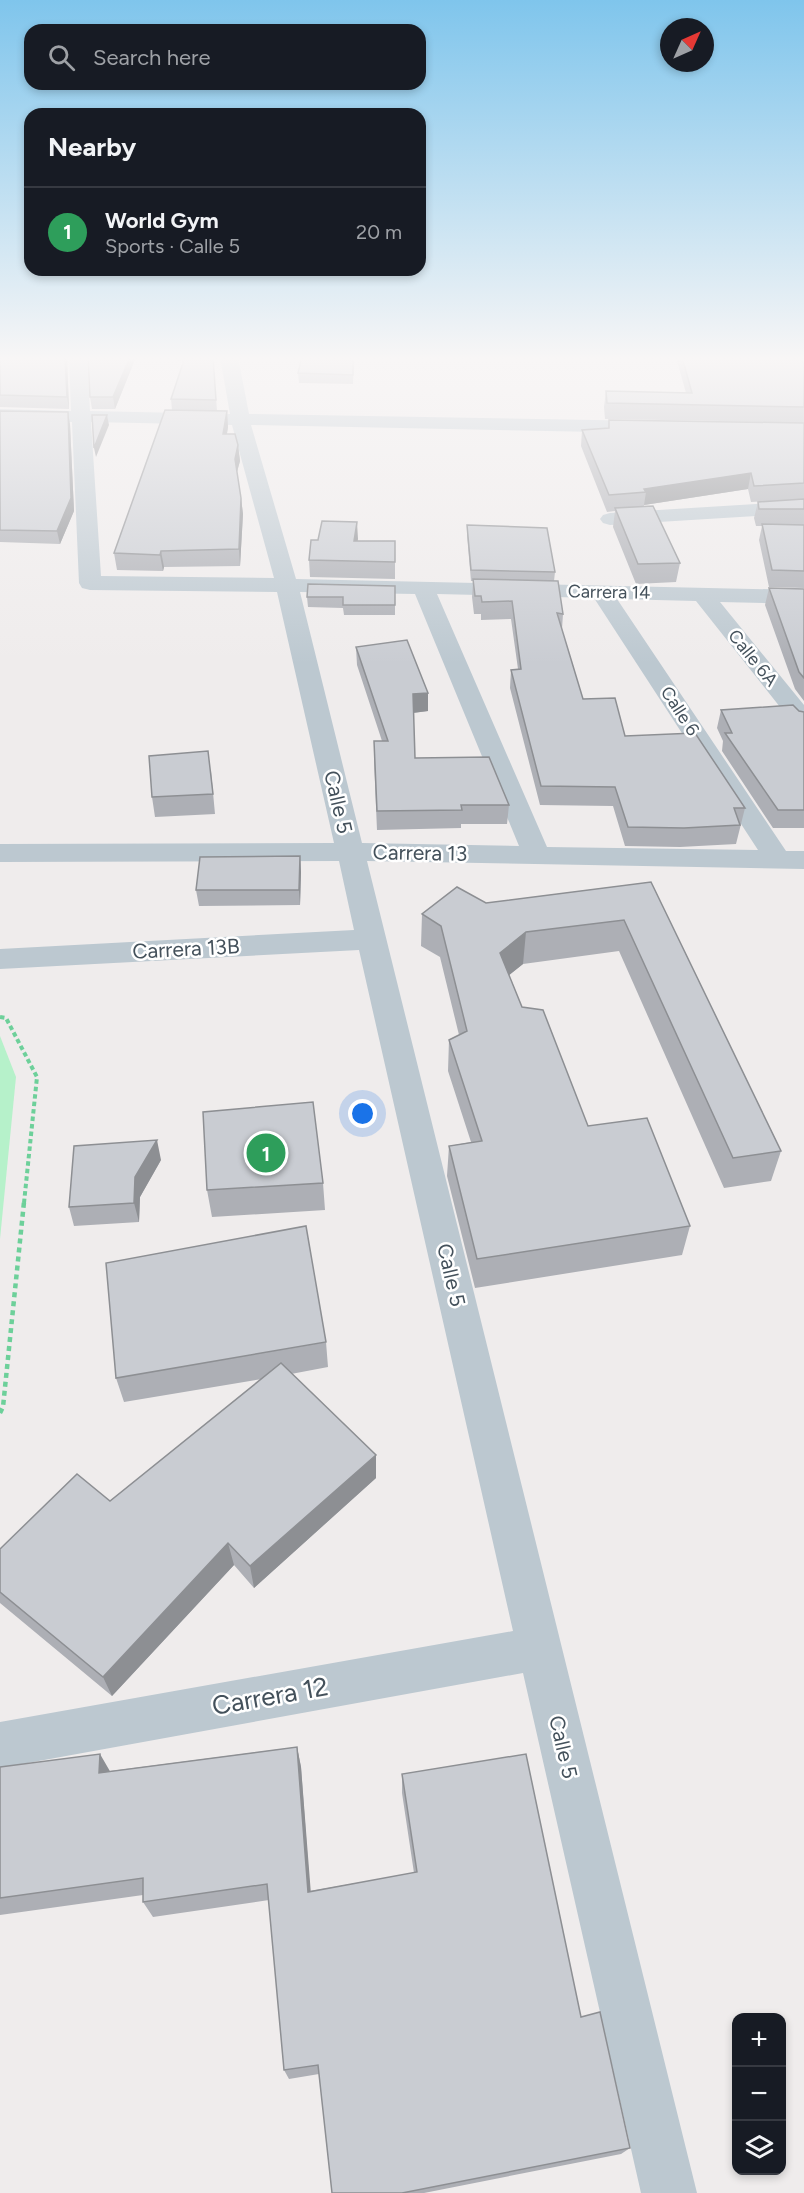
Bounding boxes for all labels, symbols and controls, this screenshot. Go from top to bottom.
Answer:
north arrow [660,18,714,72]
search box [24,24,426,90]
icon: search [45,41,78,74]
text: Search here [93,44,211,71]
text: Nearby [48,131,136,163]
text: World Gym [105,207,219,234]
text: 1 [63,220,72,244]
text: 20 m [356,220,402,244]
text: Sports · Calle 5 [105,234,240,258]
street label: Carrera 14 [568,580,650,604]
street label: Calle 6A [723,625,783,691]
street label: Calle 6 [656,682,704,740]
street label: Calle 5 [319,768,358,836]
street label: Carrera 13 [372,839,468,866]
street label: Carrera 13B [132,933,240,964]
your location [348,1099,377,1128]
pin: 1 [246,1130,286,1176]
street label: Calle 5 [432,1241,471,1309]
street label: Carrera 12 [209,1670,331,1722]
street label: Calle 5 [544,1713,583,1781]
map controls [732,2013,786,2175]
button: + [732,2013,786,2067]
button: − [732,2067,786,2121]
button: layers [732,2121,786,2175]

